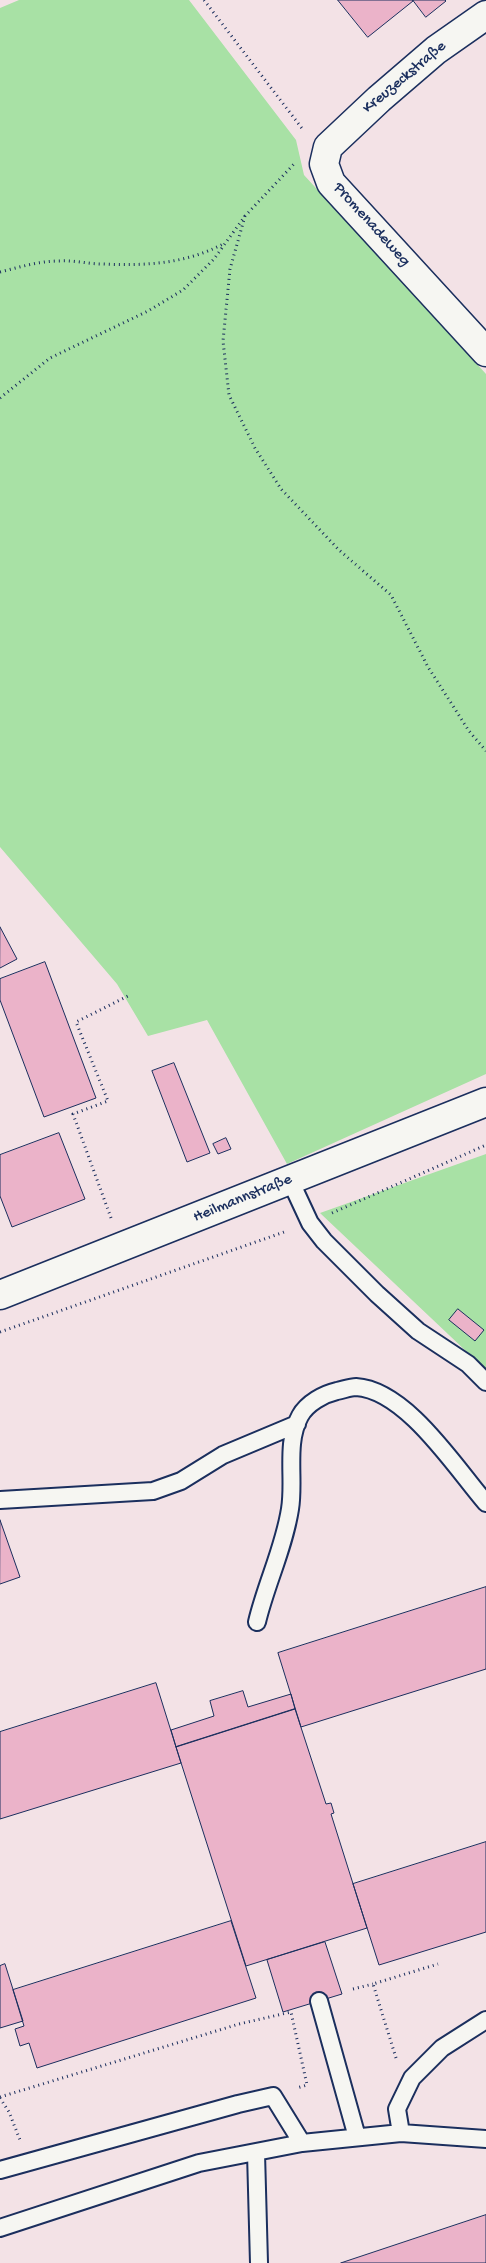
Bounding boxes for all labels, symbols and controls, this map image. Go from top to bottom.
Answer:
street label: Kreuzeckstraße [359,38,451,118]
street label: Promenadeweg [328,179,414,271]
street label: Heilmannstraße [191,1170,295,1228]

